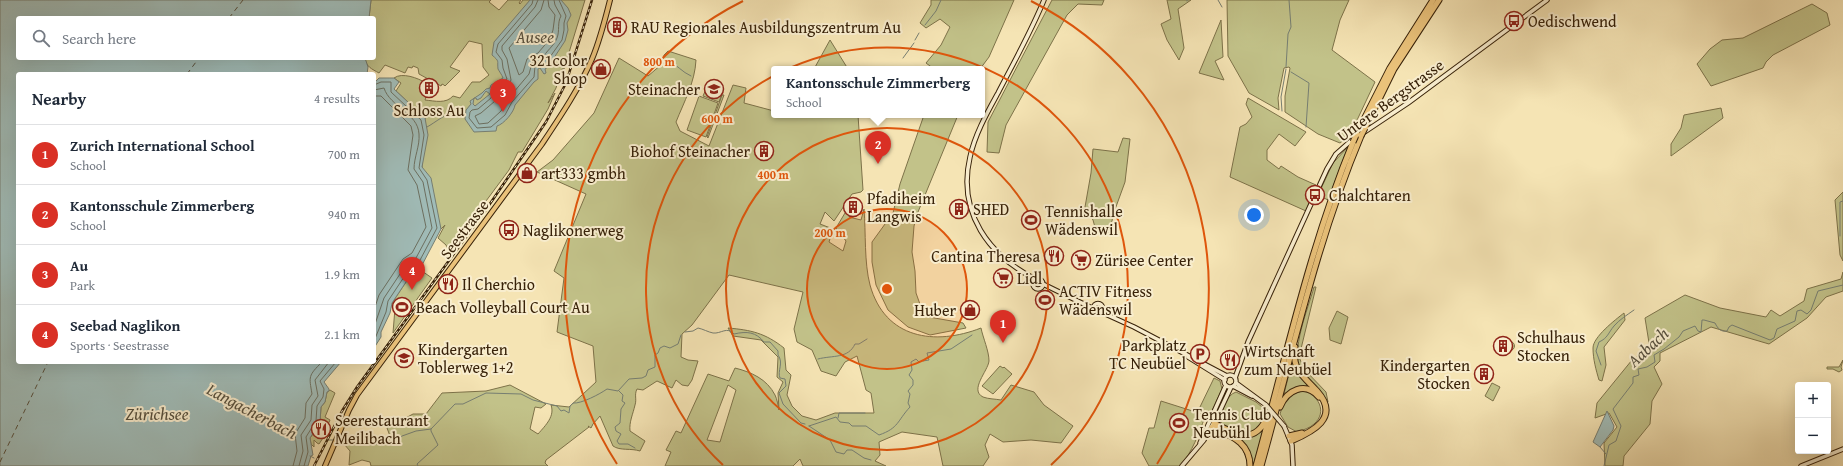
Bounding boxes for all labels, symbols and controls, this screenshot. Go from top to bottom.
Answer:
place label: Oedischwend [1528,9,1617,33]
bus stop icon: Oedischwend [1503,10,1525,32]
place label: RAU Regionales Ausbildungszentrum Au [631,15,901,39]
search box [16,16,376,60]
building icon: RAU Regionales Ausbildungszentrum Au [606,16,628,38]
water label: Ausee [515,24,554,49]
icon: search [30,27,52,49]
text: Search here [62,28,136,49]
place label: 321color Shop [529,48,587,90]
text: 800 m [643,53,676,70]
street label: Untere Bergstrasse [1331,53,1449,147]
shop icon: 321color Shop [590,58,612,80]
popup [771,66,985,118]
text: Kantonsschule Zimmerberg [786,72,970,93]
building icon: Schloss Au [418,77,440,99]
place label: Steinacher [628,77,700,101]
school or university icon: Steinacher [703,78,725,100]
pin: 3 [490,79,516,112]
text: Nearby [32,86,86,111]
text: 4 results [314,89,360,108]
text: School [786,93,822,112]
place label: Schloss Au [394,98,465,122]
text: 600 m [701,110,734,127]
pin: 2 [865,131,891,164]
text: Zurich International School [70,135,255,156]
place label: Biohof Steinacher [631,139,750,163]
building icon: Biohof Steinacher [753,140,775,162]
text: 1 [42,145,48,164]
text: 700 m [328,145,360,164]
text: School [70,156,106,175]
place label: art333 gmbh [541,161,626,185]
shop icon: art333 gmbh [516,162,538,184]
text: 400 m [757,166,790,183]
place label: Chalchtaren [1329,183,1411,207]
bus stop icon: Chalchtaren [1304,184,1326,206]
place label: Pfadiheim Langwis [867,186,935,228]
street label: Seestrasse [434,194,494,264]
text: Kantonsschule Zimmerberg [70,195,254,216]
building icon: Pfadiheim Langwis [842,196,864,218]
place label: SHED [973,197,1010,221]
building icon: SHED [948,198,970,220]
place label: Tennishalle Wädenswil [1045,199,1123,241]
text: 2 [42,205,48,224]
text: 940 m [328,205,360,224]
your location [1244,205,1264,225]
sports icon: Tennishalle Wädenswil [1020,209,1042,231]
text: School [70,216,106,235]
place label: Naglikonerweg [523,218,624,242]
bus stop icon: Naglikonerweg [498,219,520,241]
text: 200 m [814,224,847,241]
place label: Cantina Theresa [931,244,1040,268]
restaurant icon: Cantina Theresa [1043,245,1065,267]
place label: Zürisee Center [1095,248,1193,272]
supermarket icon: Zürisee Center [1070,249,1092,271]
text: Au [70,255,88,276]
pin: 4 [399,257,425,290]
text: 3 [42,265,48,284]
text: 1.9 km [324,265,360,284]
place label: Lidl [1017,266,1043,290]
supermarket icon: Lidl [992,267,1014,289]
place label: Il Cherchio [462,272,535,296]
restaurant icon: Il Cherchio [437,273,459,295]
text: Park [70,276,95,295]
place label: ACTIV Fitness Wädenswil [1059,279,1152,321]
centre of rings [880,282,894,296]
sports icon: ACTIV Fitness Wädenswil [1034,289,1056,311]
place label: Beach Volleyball Court Au [416,295,590,319]
sports icon: Beach Volleyball Court Au [391,296,413,318]
place label: Huber [914,298,956,322]
shop icon: Huber [959,299,981,321]
pin: 1 [990,310,1016,343]
text: Seebad Naglikon [70,315,180,336]
water label: Aabach [1621,321,1674,373]
text: 4 [42,325,48,344]
text: 2.1 km [324,325,360,344]
place label: Schulhaus Stocken [1517,325,1585,367]
place label: Parkplatz TC Neubüel [1109,333,1187,375]
building icon: Schulhaus Stocken [1492,335,1514,357]
text: Sports · Seestrasse [70,336,169,355]
place label: Kindergarten Toblerweg 1+2 [418,337,513,379]
place label: Wirtschaft zum Neubüel [1244,339,1332,381]
parking icon: Parkplatz TC Neubüel [1189,343,1211,365]
school or university icon: Kindergarten Toblerweg 1+2 [393,347,415,369]
restaurant icon: Wirtschaft zum Neubüel [1219,349,1241,371]
place label: Kindergarten Stocken [1380,353,1470,395]
building icon: Kindergarten Stocken [1473,363,1495,385]
water label: Langacherbach [202,376,302,445]
map controls [1795,382,1831,454]
button: + [1795,382,1831,418]
water label: Zürichsee [126,401,189,426]
place label: Tennis Club Neubühl [1193,402,1271,444]
place label: Seerestaurant Meilibach [335,408,429,450]
sports icon: Tennis Club Neubühl [1168,412,1190,434]
restaurant icon: Seerestaurant Meilibach [310,418,332,440]
button: − [1795,418,1831,454]

